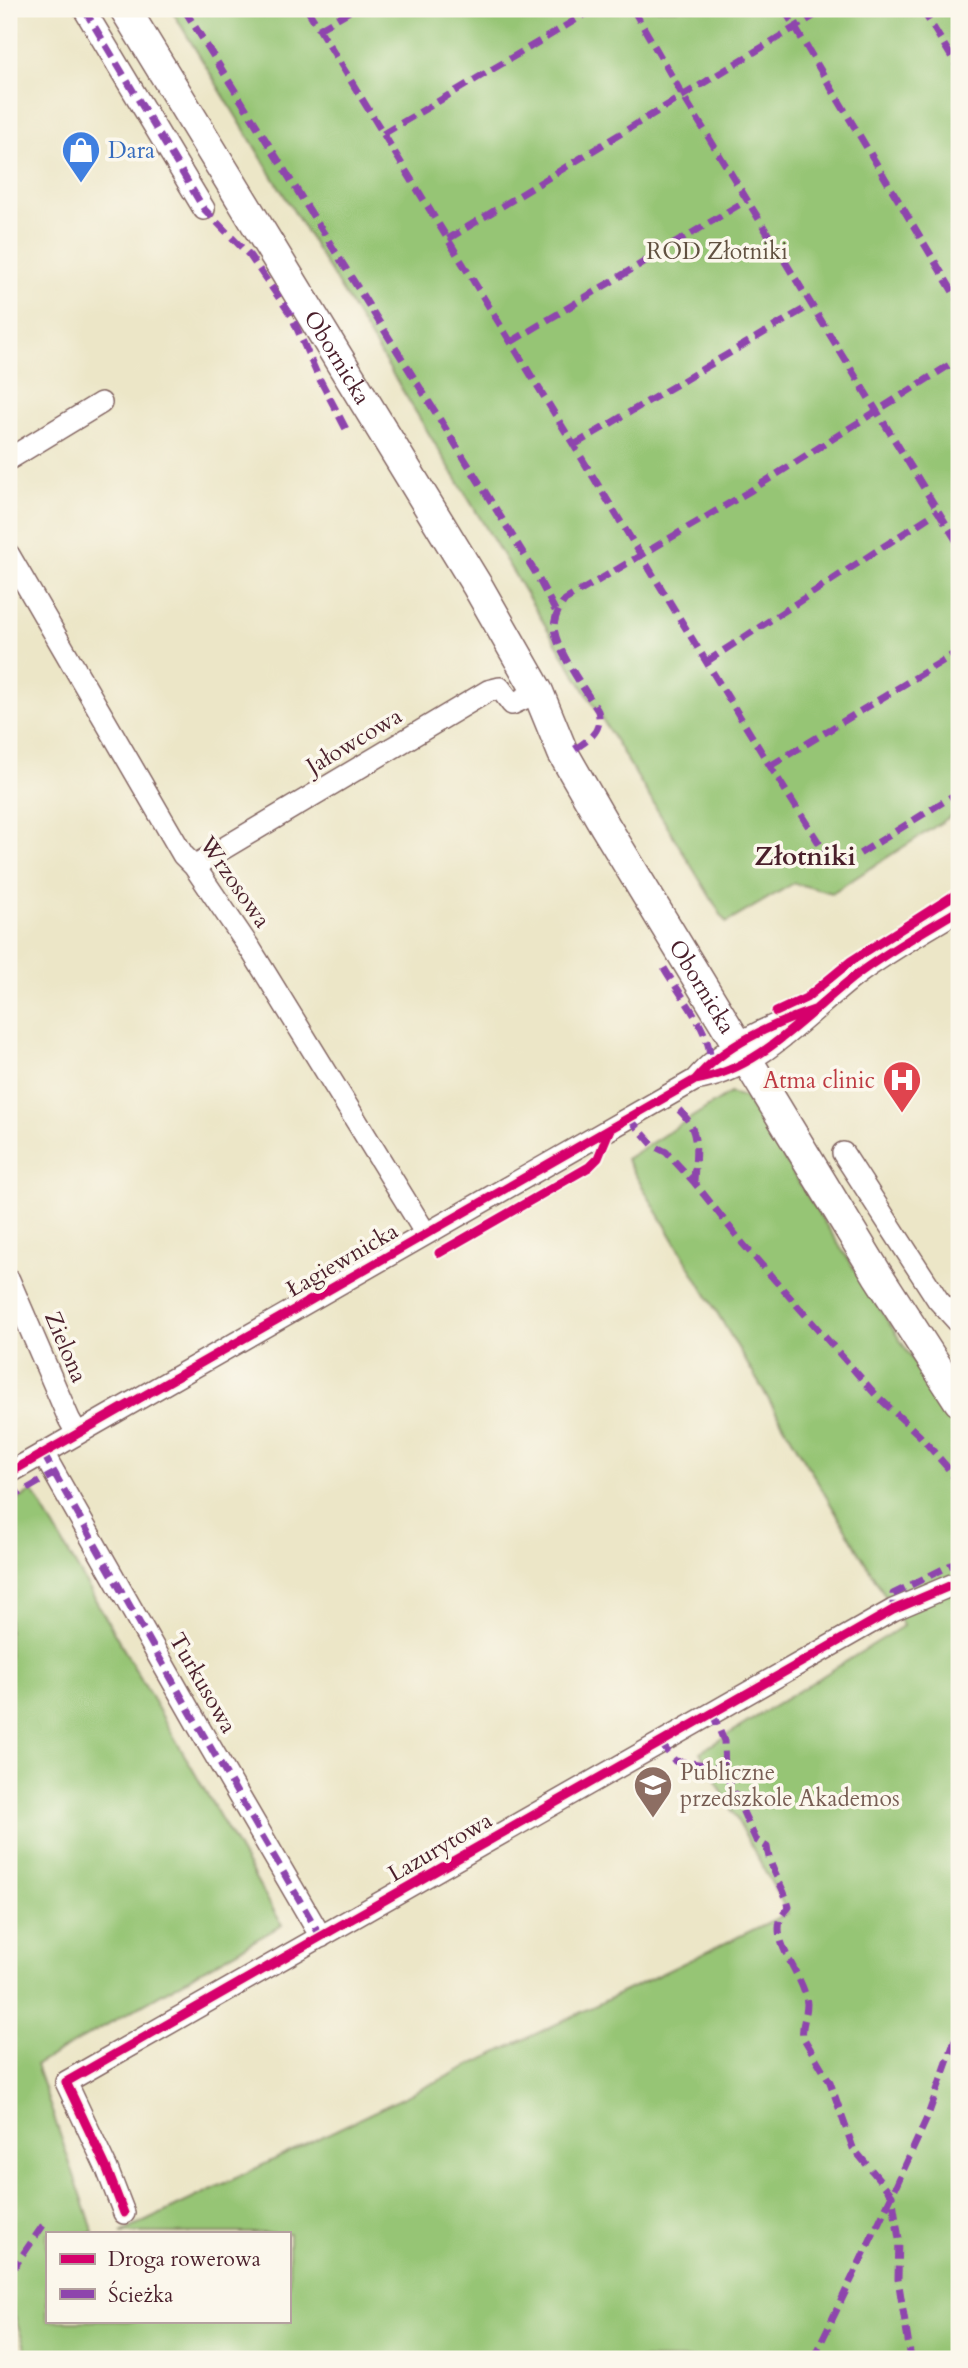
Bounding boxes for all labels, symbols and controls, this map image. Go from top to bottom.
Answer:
shop icon: Dara [60,129,102,184]
place label: Dara [108,135,155,166]
park label: ROD Złotniki [646,236,788,267]
street label: Obornicka [297,304,378,410]
street label: Jałowcowa [298,700,408,783]
street label: Wrzosowa [192,829,278,934]
district label: Złotniki [754,839,856,874]
street label: Obornicka [662,933,743,1040]
hospital icon: Atma clinic [881,1059,923,1114]
place label: Atma clinic [763,1065,875,1096]
street label: Łagiewnicka [280,1215,404,1305]
street label: Zielona [37,1307,95,1387]
street label: Turkusowa [162,1627,244,1739]
place label: Publiczne przedszkole Akademos [680,1757,900,1814]
school or university icon: Publiczne przedszkole Akademos [632,1764,674,1819]
street label: Lazurytowa [382,1805,498,1889]
legend [46,2232,290,2322]
text: Droga rowerowa [108,2245,261,2274]
text: Ścieżka [108,2280,173,2310]

